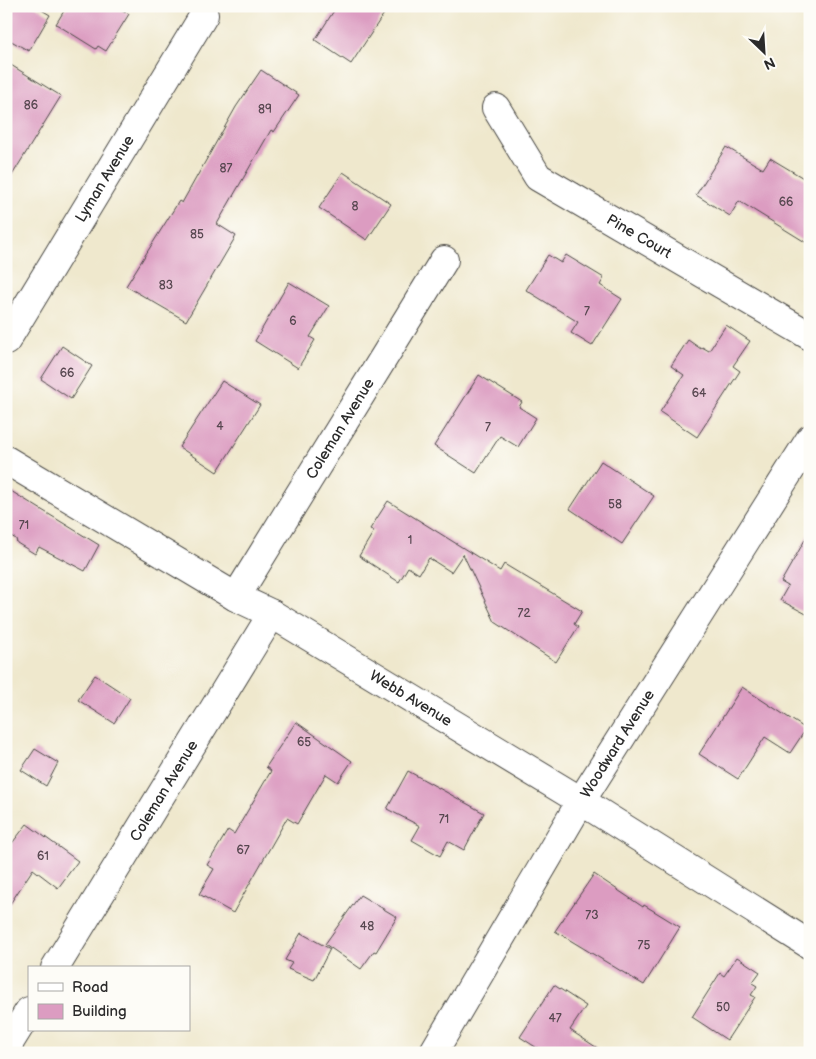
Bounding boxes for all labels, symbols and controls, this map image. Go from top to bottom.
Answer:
north arrow [738,28,788,78]
text: N [761,53,778,73]
house number: 86 [24,98,38,113]
house number: 89 [258,102,272,117]
street label: Lyman Avenue [71,132,139,226]
house number: 87 [220,161,233,176]
house number: 66 [779,195,793,210]
house number: 8 [352,199,359,214]
street label: Pine Court [603,210,675,263]
house number: 85 [190,227,204,242]
house number: 83 [159,278,173,293]
house number: 7 [584,304,590,319]
house number: 6 [289,314,297,329]
house number: 66 [60,366,74,381]
street label: Coleman Avenue [302,375,379,483]
house number: 64 [692,386,707,401]
house number: 4 [216,419,224,434]
house number: 7 [485,420,491,435]
house number: 58 [608,497,622,512]
house number: 71 [19,518,29,533]
house number: 1 [408,533,412,548]
house number: 72 [518,606,530,621]
street label: Webb Avenue [366,666,456,731]
street label: Woodward Avenue [576,686,659,802]
house number: 65 [297,735,311,750]
street label: Coleman Avenue [126,737,202,845]
house number: 71 [439,812,449,827]
house number: 67 [236,843,250,858]
house number: 61 [37,849,49,864]
house number: 73 [585,908,599,923]
house number: 48 [360,919,374,934]
house number: 75 [638,938,651,953]
legend [28,966,190,1032]
text: Road [72,978,108,997]
house number: 50 [716,1000,730,1015]
text: Building [72,1002,127,1021]
house number: 47 [548,1011,562,1026]

